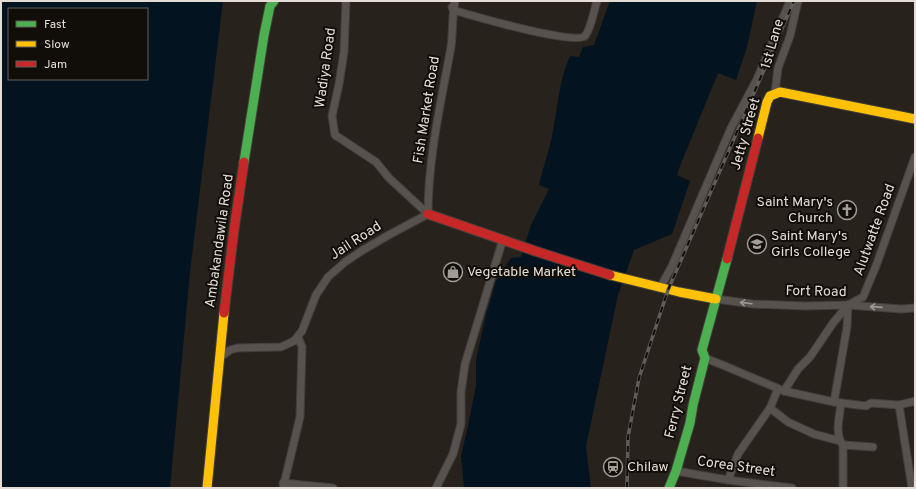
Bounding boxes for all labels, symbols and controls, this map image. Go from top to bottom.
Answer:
legend [8,8,148,80]
text: Fast [44,17,66,33]
street label: 1st Lane [758,17,788,71]
street label: Wadiya Road [312,27,340,109]
text: Slow [44,37,70,53]
street label: Fish Market Road [410,55,444,165]
text: Jam [44,57,67,73]
street label: Jetty Street [728,96,764,172]
street label: Ambakandawila Road [202,173,238,309]
street label: Alutwatte Road [850,182,900,278]
place label: Saint Mary's Church [757,194,833,227]
church icon: Saint Mary's Church [836,199,858,221]
street label: Jail Road [327,218,385,264]
place label: Saint Mary's Girls College [771,228,851,261]
school or university icon: Saint Mary's Girls College [746,233,768,255]
shop icon: Vegetable Market [442,261,464,283]
place label: Vegetable Market [467,264,576,281]
street label: Fort Road [785,283,847,301]
one-way arrow [740,299,753,307]
one-way arrow [870,303,883,310]
street label: Ferry Street [662,364,696,440]
street label: Corea Street [696,453,776,481]
station icon: Chilaw [602,456,624,478]
place label: Chilaw [627,459,668,476]

